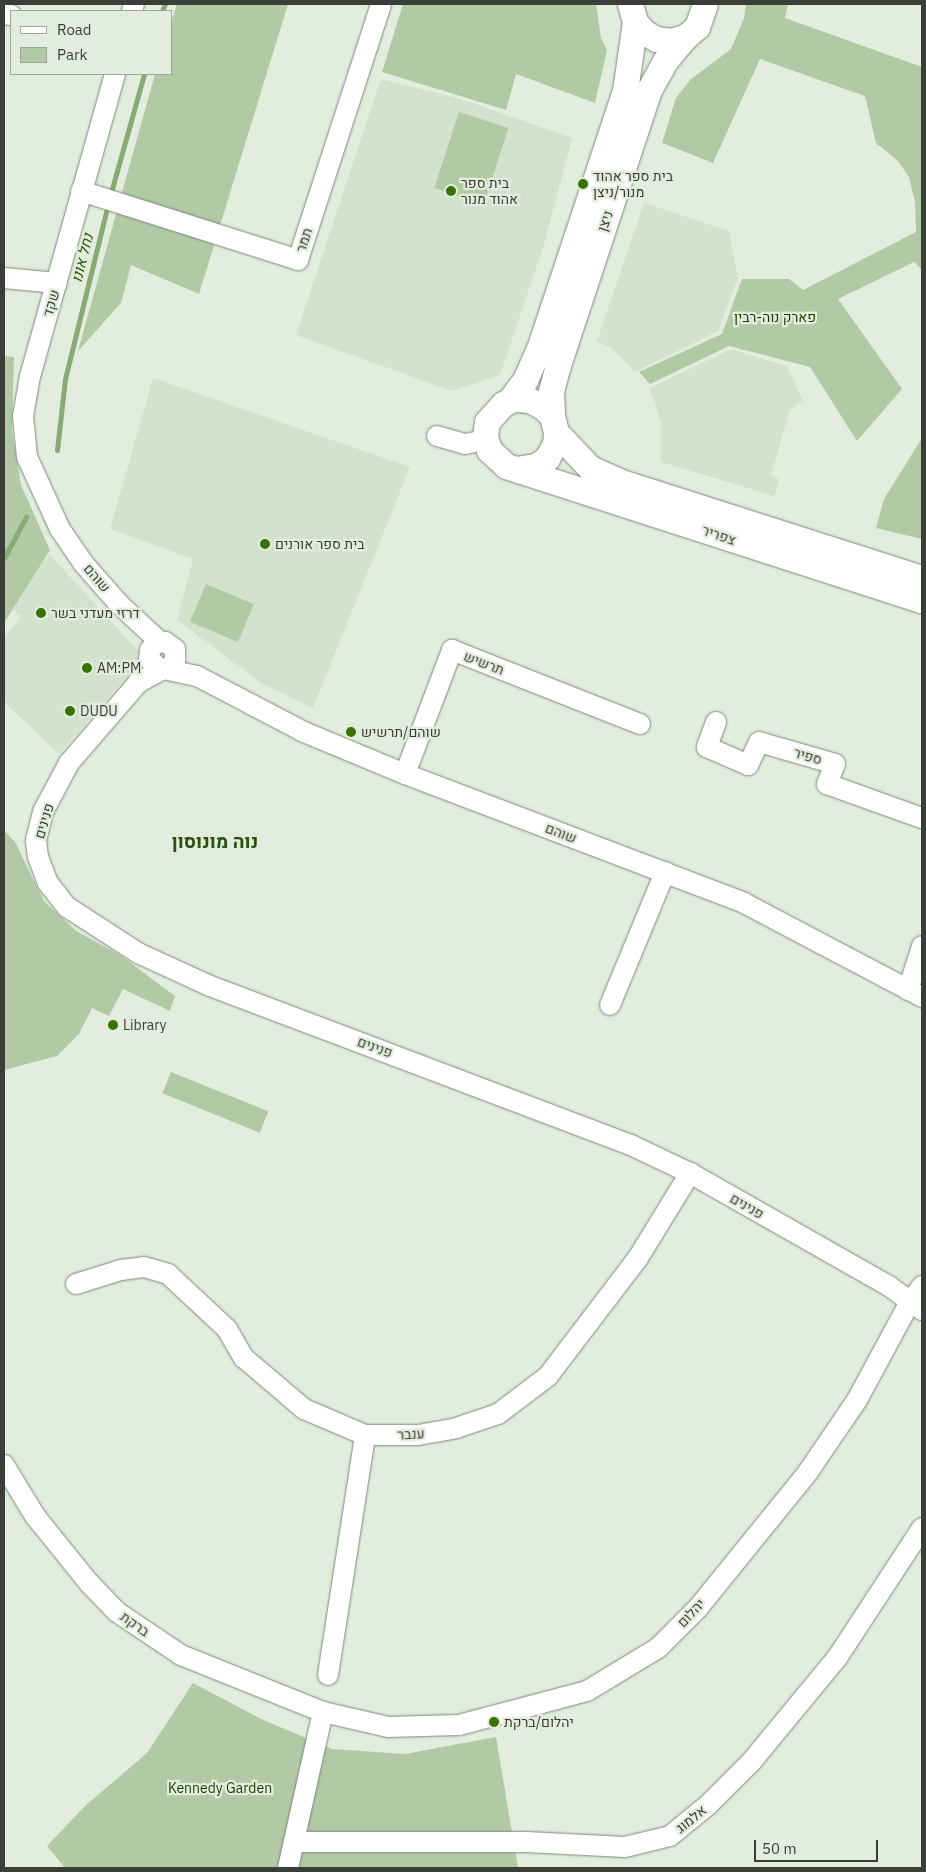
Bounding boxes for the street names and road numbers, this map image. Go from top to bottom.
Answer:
street label: ניצן [594,208,616,234]
street label: תמר [292,226,316,254]
street label: שקד [39,288,63,318]
street label: צפריר [700,521,738,549]
street label: שוהם [80,560,114,596]
street label: תרשיש [461,648,507,678]
street label: ספיר [792,744,824,768]
street label: פנינים [31,801,57,841]
street label: שוהם [543,819,579,847]
street label: פנינים [355,1033,395,1061]
street label: פנינים [727,1190,767,1222]
street label: ענבר [397,1425,425,1443]
street label: יהלום [674,1595,708,1631]
street label: ברקת [117,1608,153,1640]
street label: אלמוג [672,1802,710,1836]

